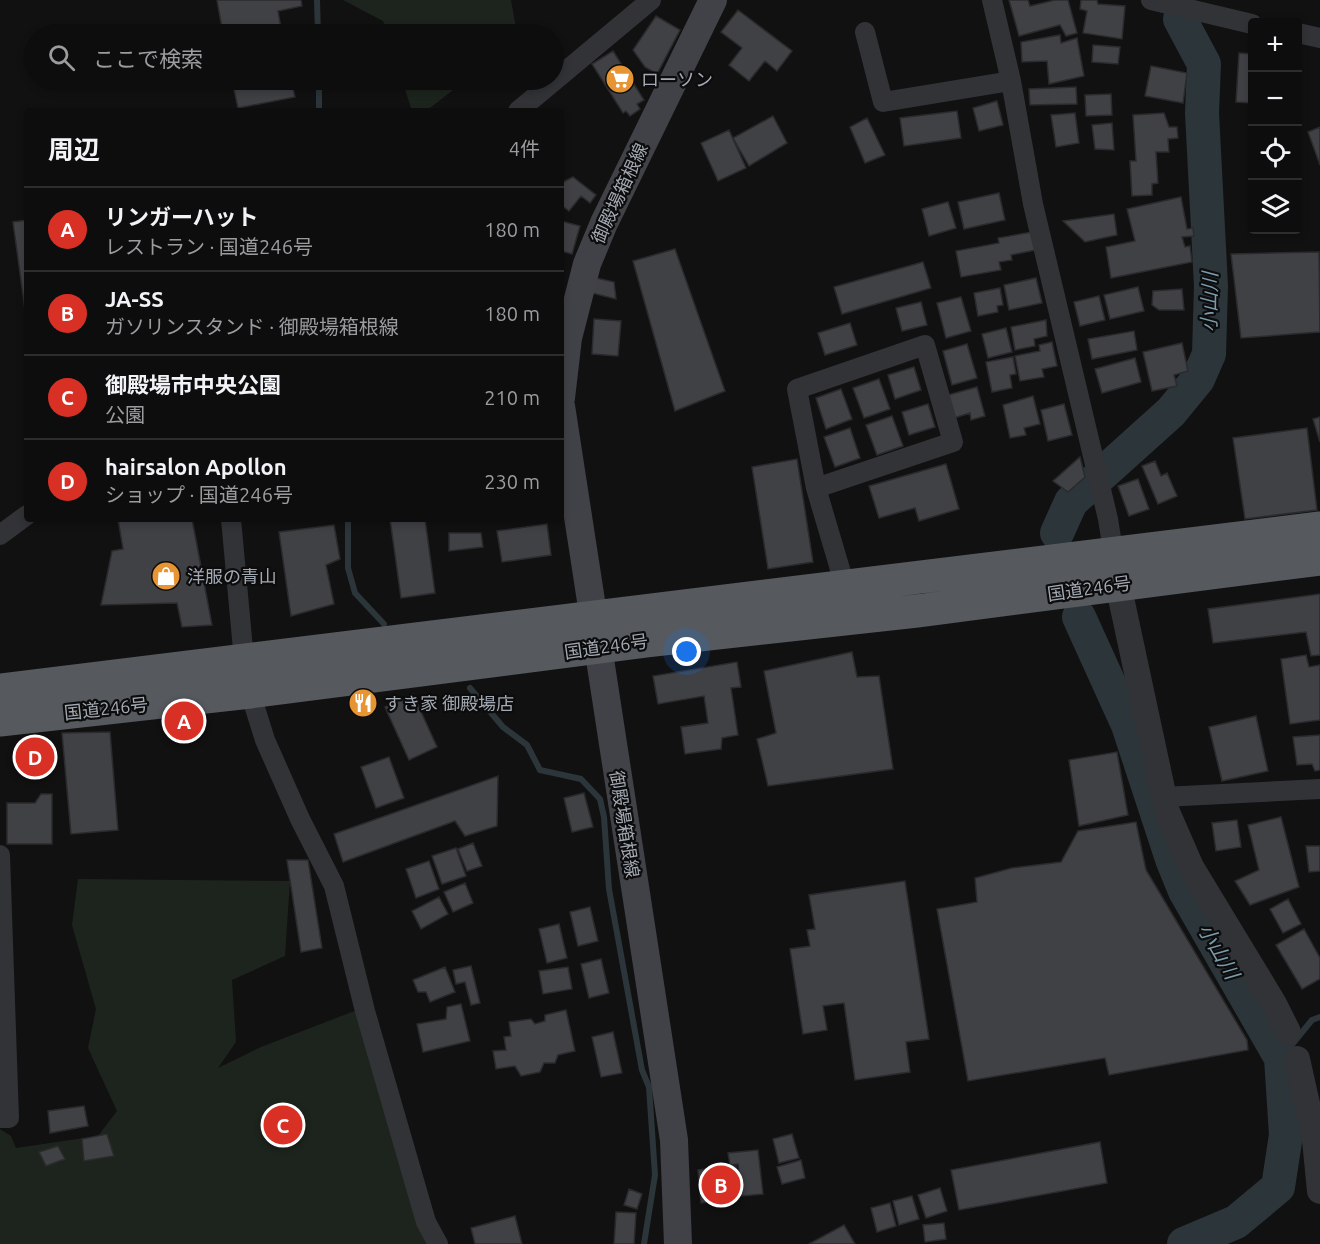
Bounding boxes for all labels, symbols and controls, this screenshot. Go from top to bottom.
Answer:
map controls [1248,18,1302,234]
button: + [1248,18,1302,72]
search box [24,24,564,90]
icon: search [45,41,78,74]
text: ここで検索 [93,46,203,71]
supermarket icon: ローソン [604,63,636,95]
place label: ローソン [641,69,713,89]
button: − [1248,72,1302,126]
button: locate [1248,126,1302,180]
text: 周辺 [48,135,100,164]
text: 4件 [509,137,540,160]
street label: 御殿場箱根線 [587,140,651,246]
button: layers [1248,180,1302,234]
text: リンガーハット [105,204,259,229]
text: A [60,218,75,241]
text: 180 m [484,218,540,241]
text: レストラン · 国道246号 [105,235,313,258]
water label: 小山川 [1197,270,1221,332]
text: JA-SS [105,286,164,311]
text: B [61,302,74,325]
text: 180 m [484,302,540,325]
text: ガソリンスタンド · 御殿場箱根線 [105,315,399,338]
text: 御殿場市中央公園 [105,372,281,397]
text: C [61,386,74,409]
text: 210 m [484,386,540,409]
text: 公園 [105,403,145,426]
text: hairsalon Apollon [105,454,287,479]
text: D [60,470,75,493]
text: 230 m [484,470,540,493]
text: ショップ · 国道246号 [105,483,293,506]
shop icon: 洋服の青山 [150,560,182,592]
place label: 洋服の青山 [187,566,277,586]
street label: 国道246号 [1046,572,1132,604]
street label: 国道246号 [563,630,649,662]
your location [672,637,701,666]
restaurant icon: すき家 御殿場店 [347,687,379,719]
place label: すき家 御殿場店 [384,693,514,713]
street label: 国道246号 [63,694,149,722]
pin: A [164,698,204,744]
pin: D [15,734,54,780]
street label: 御殿場箱根線 [607,769,643,879]
water label: 小山川 [1194,919,1245,984]
pin: C [264,1102,302,1148]
pin: B [702,1162,740,1208]

